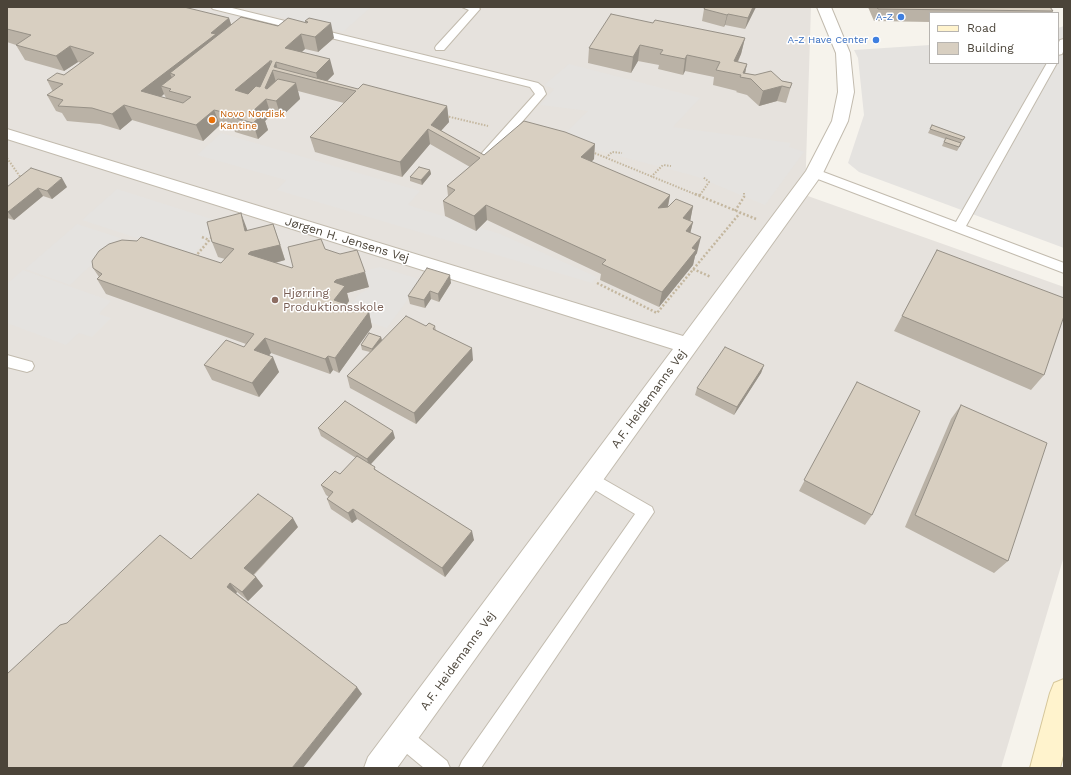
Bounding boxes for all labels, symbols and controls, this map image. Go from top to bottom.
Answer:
place label: A-Z [876,11,893,23]
marker: A-Z [896,12,906,22]
legend [929,12,1059,64]
text: Road [967,21,996,35]
place label: A-Z Have Center [787,34,868,46]
marker: A-Z Have Center [871,35,881,45]
text: Building [967,41,1014,55]
place label: Novo Nordisk Kantine [220,108,285,132]
marker: Novo Nordisk Kantine [207,115,217,125]
street label: Jørgen H. Jensens Vej [283,214,411,266]
place label: Hjørring Produktionsskole [283,286,384,314]
marker: Hjørring Produktionsskole [270,295,280,305]
street label: A.F. Heidemanns Vej [608,347,690,451]
street label: A.F. Heidemanns Vej [417,609,499,713]

